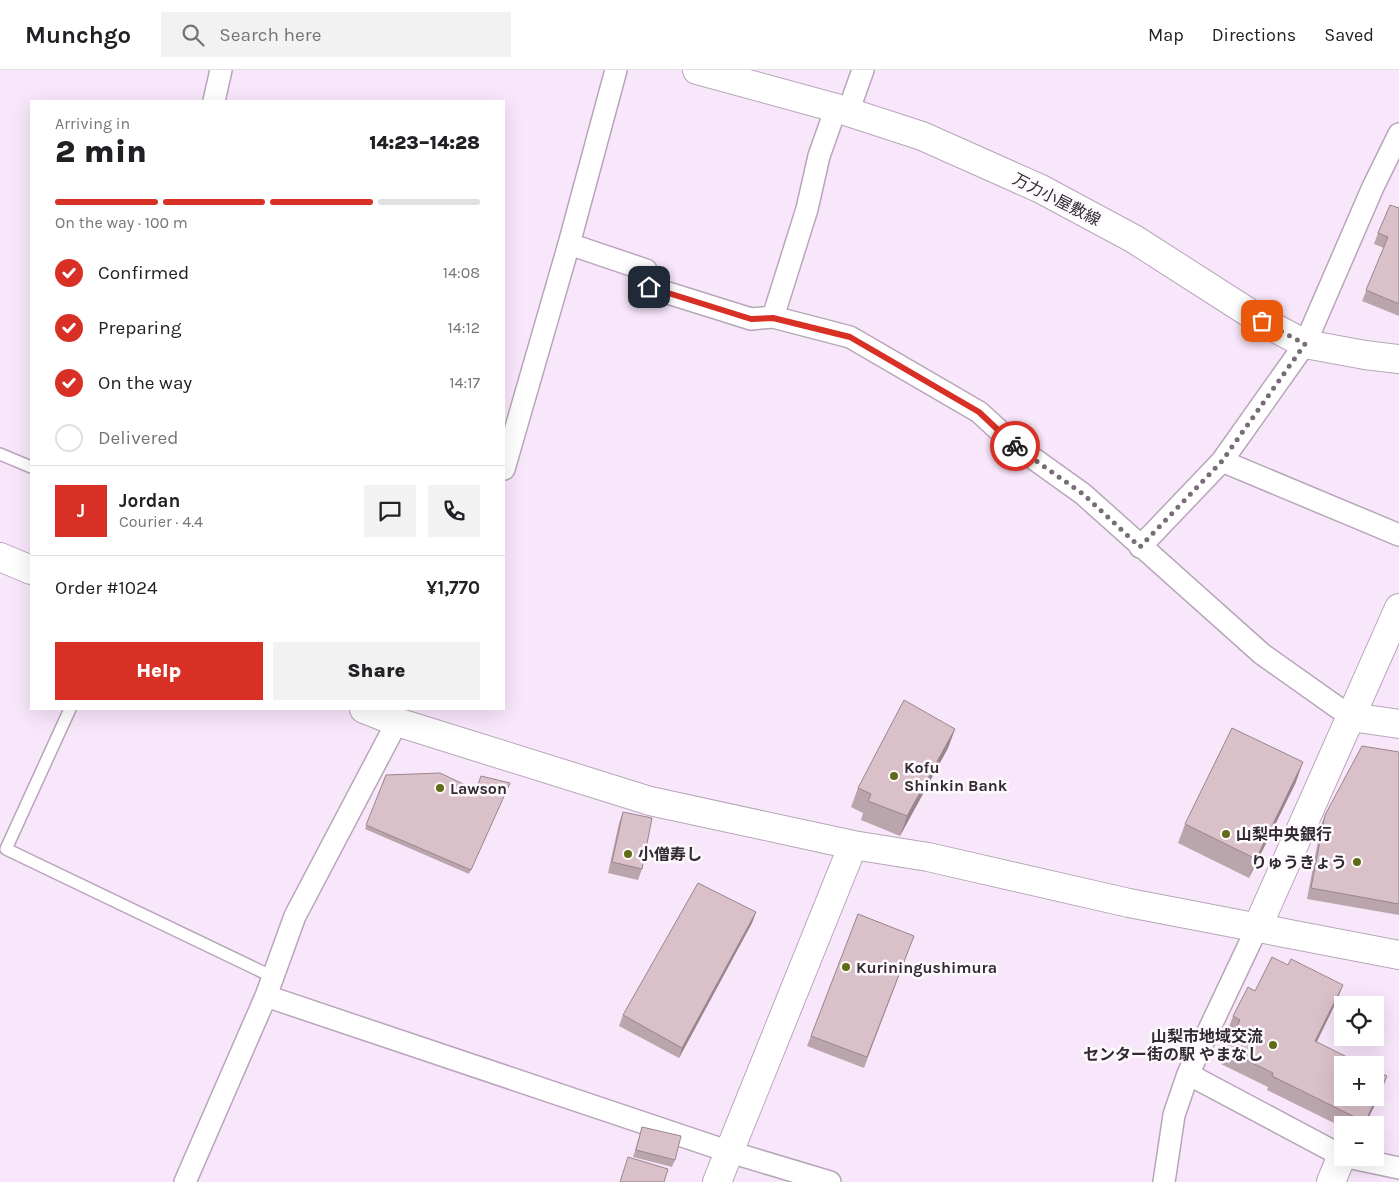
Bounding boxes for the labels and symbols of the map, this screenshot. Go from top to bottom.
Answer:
street label: 万力小屋敷線 [1010,169,1104,230]
pin [628,266,670,308]
pin [1241,300,1283,342]
courier [990,421,1040,471]
place label: Kofu Shinkin Bank [904,758,1008,795]
marker: Kofu Shinkin Bank [888,770,900,782]
place label: Lawson [450,779,507,798]
marker: Lawson [434,782,446,794]
place label: 山梨中央銀行 [1236,825,1332,844]
marker: 山梨中央銀行 [1220,828,1232,840]
place label: 小僧寿し [638,845,702,864]
marker: 小僧寿し [622,848,634,860]
place label: りゅうきょう [1251,853,1347,872]
marker: りゅうきょう [1351,856,1363,868]
place label: Kuriningushimura [856,958,997,977]
marker: Kuriningushimura [840,961,852,973]
place label: 山梨市地域交流 センター街の駅 やまなし [1083,1027,1263,1064]
marker: 山梨市地域交流 センター街の駅 やまなし [1267,1039,1279,1051]

